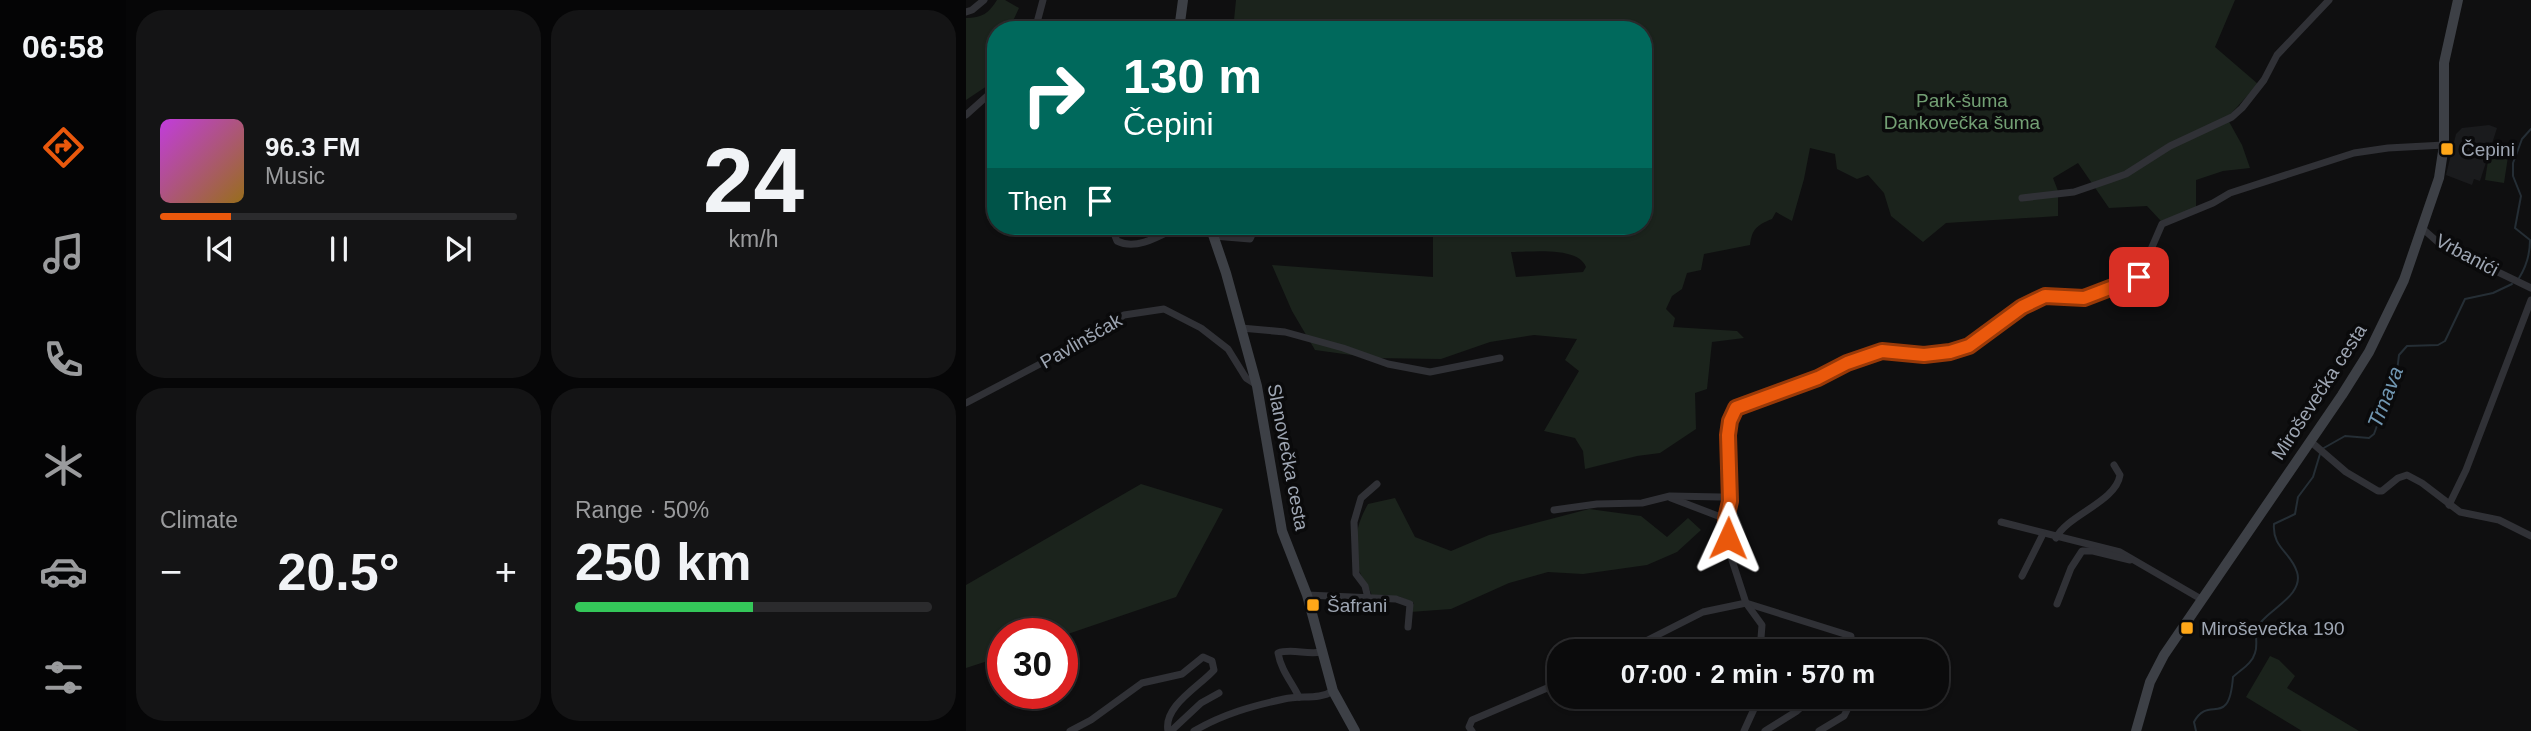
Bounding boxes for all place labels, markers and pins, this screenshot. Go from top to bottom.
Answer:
place label: Čepini [2461,139,2515,160]
marker: Čepini [2439,141,2455,157]
pin [2109,247,2169,307]
place label: Šafrani [1327,595,1387,616]
marker: Šafrani [1305,597,1321,613]
place label: Miroševečka 190 [2201,618,2345,639]
marker: Miroševečka 190 [2179,620,2195,636]

